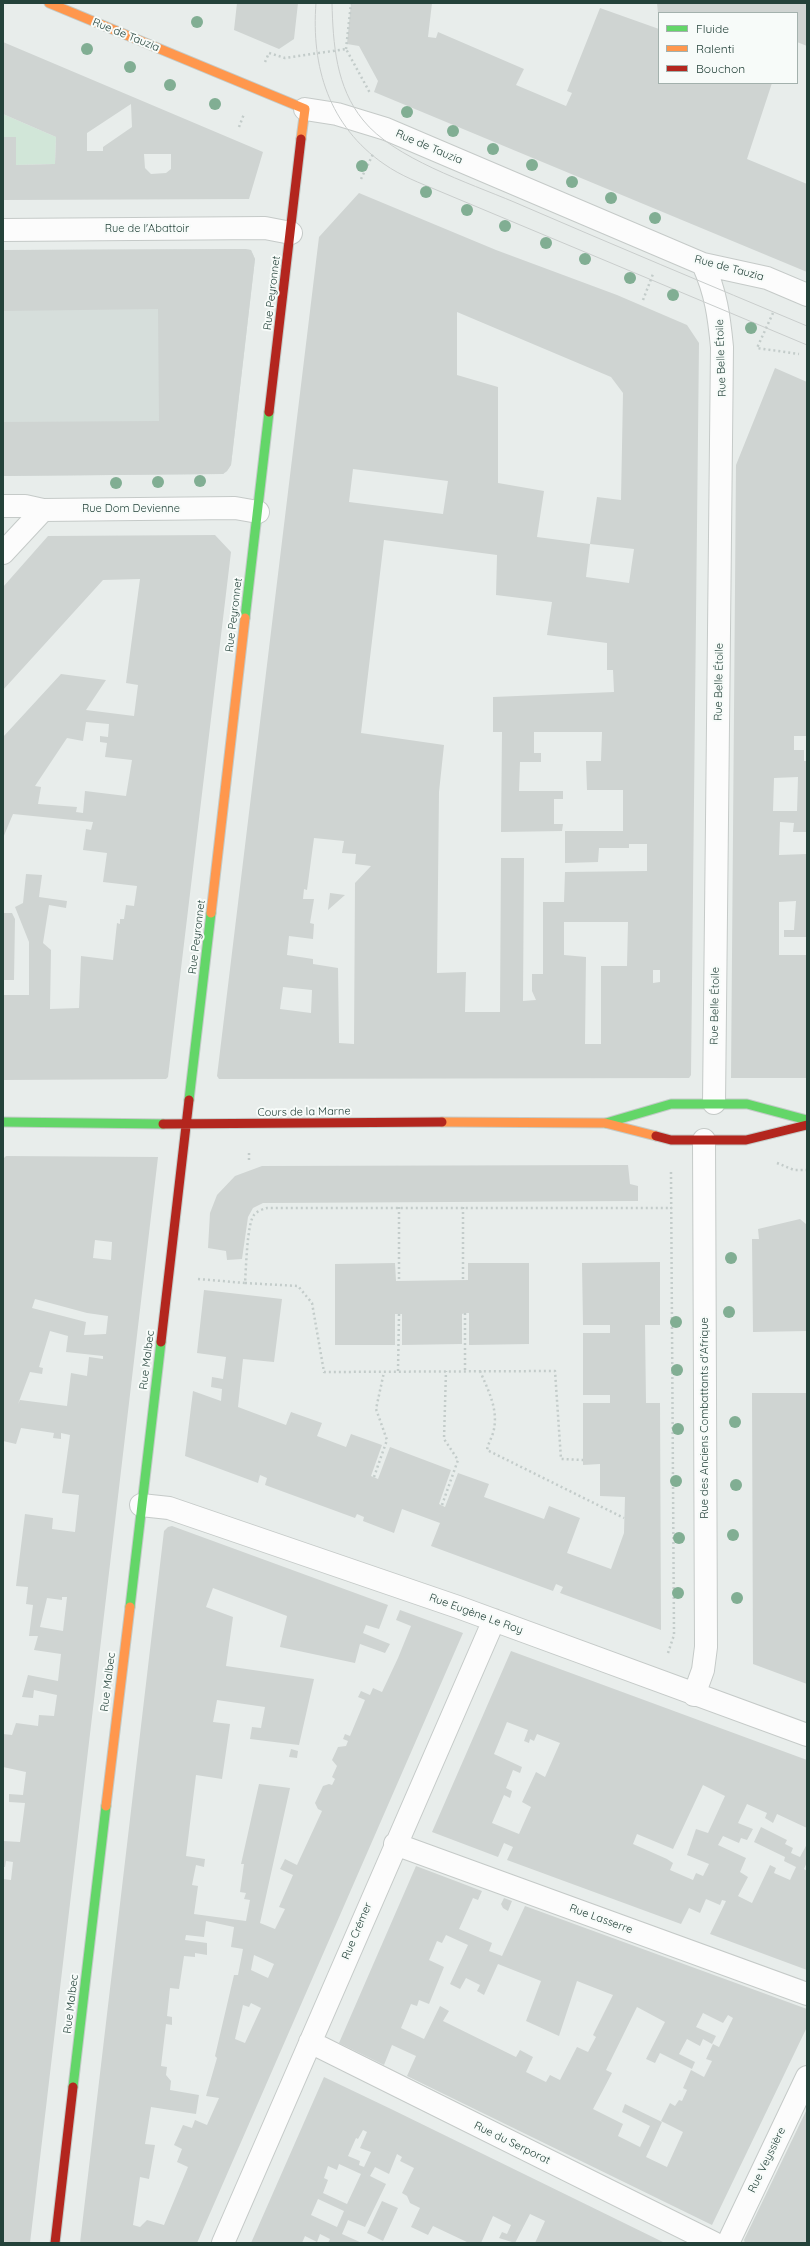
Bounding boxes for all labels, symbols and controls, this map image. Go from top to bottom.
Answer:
legend [658,12,798,84]
street label: Rue de Tauzia [90,16,162,54]
text: Fluide [696,21,729,36]
text: Ralenti [696,41,734,56]
text: Bouchon [696,61,745,76]
street label: Rue de Tauzia [394,127,464,167]
street label: Rue de l'Abattoir [105,222,189,236]
street label: Rue de Tauzia [693,252,765,284]
street label: Rue Peyronnet [261,255,283,331]
street label: Rue Belle Étoile [713,319,729,397]
street label: Rue Dom Devienne [82,502,180,516]
street label: Rue Peyronnet [223,577,245,653]
street label: Rue Belle Étoile [712,643,726,721]
street label: Rue Peyronnet [186,899,208,975]
street label: Rue Belle Étoile [708,967,722,1045]
street label: Cours de la Marne [257,1105,351,1119]
street label: Rue des Anciens Combattants d'Afrique [698,1317,712,1519]
street label: Rue Malbec [137,1330,157,1390]
street label: Rue Eugène Le Roy [427,1591,525,1637]
street label: Rue Malbec [98,1652,118,1712]
street label: Rue Crémer [339,1901,375,1961]
street label: Rue Lasserre [568,1901,634,1937]
street label: Rue Malbec [61,1974,81,2034]
street label: Rue du Serporat [472,2119,552,2167]
street label: Rue Veyssière [745,2125,789,2195]

